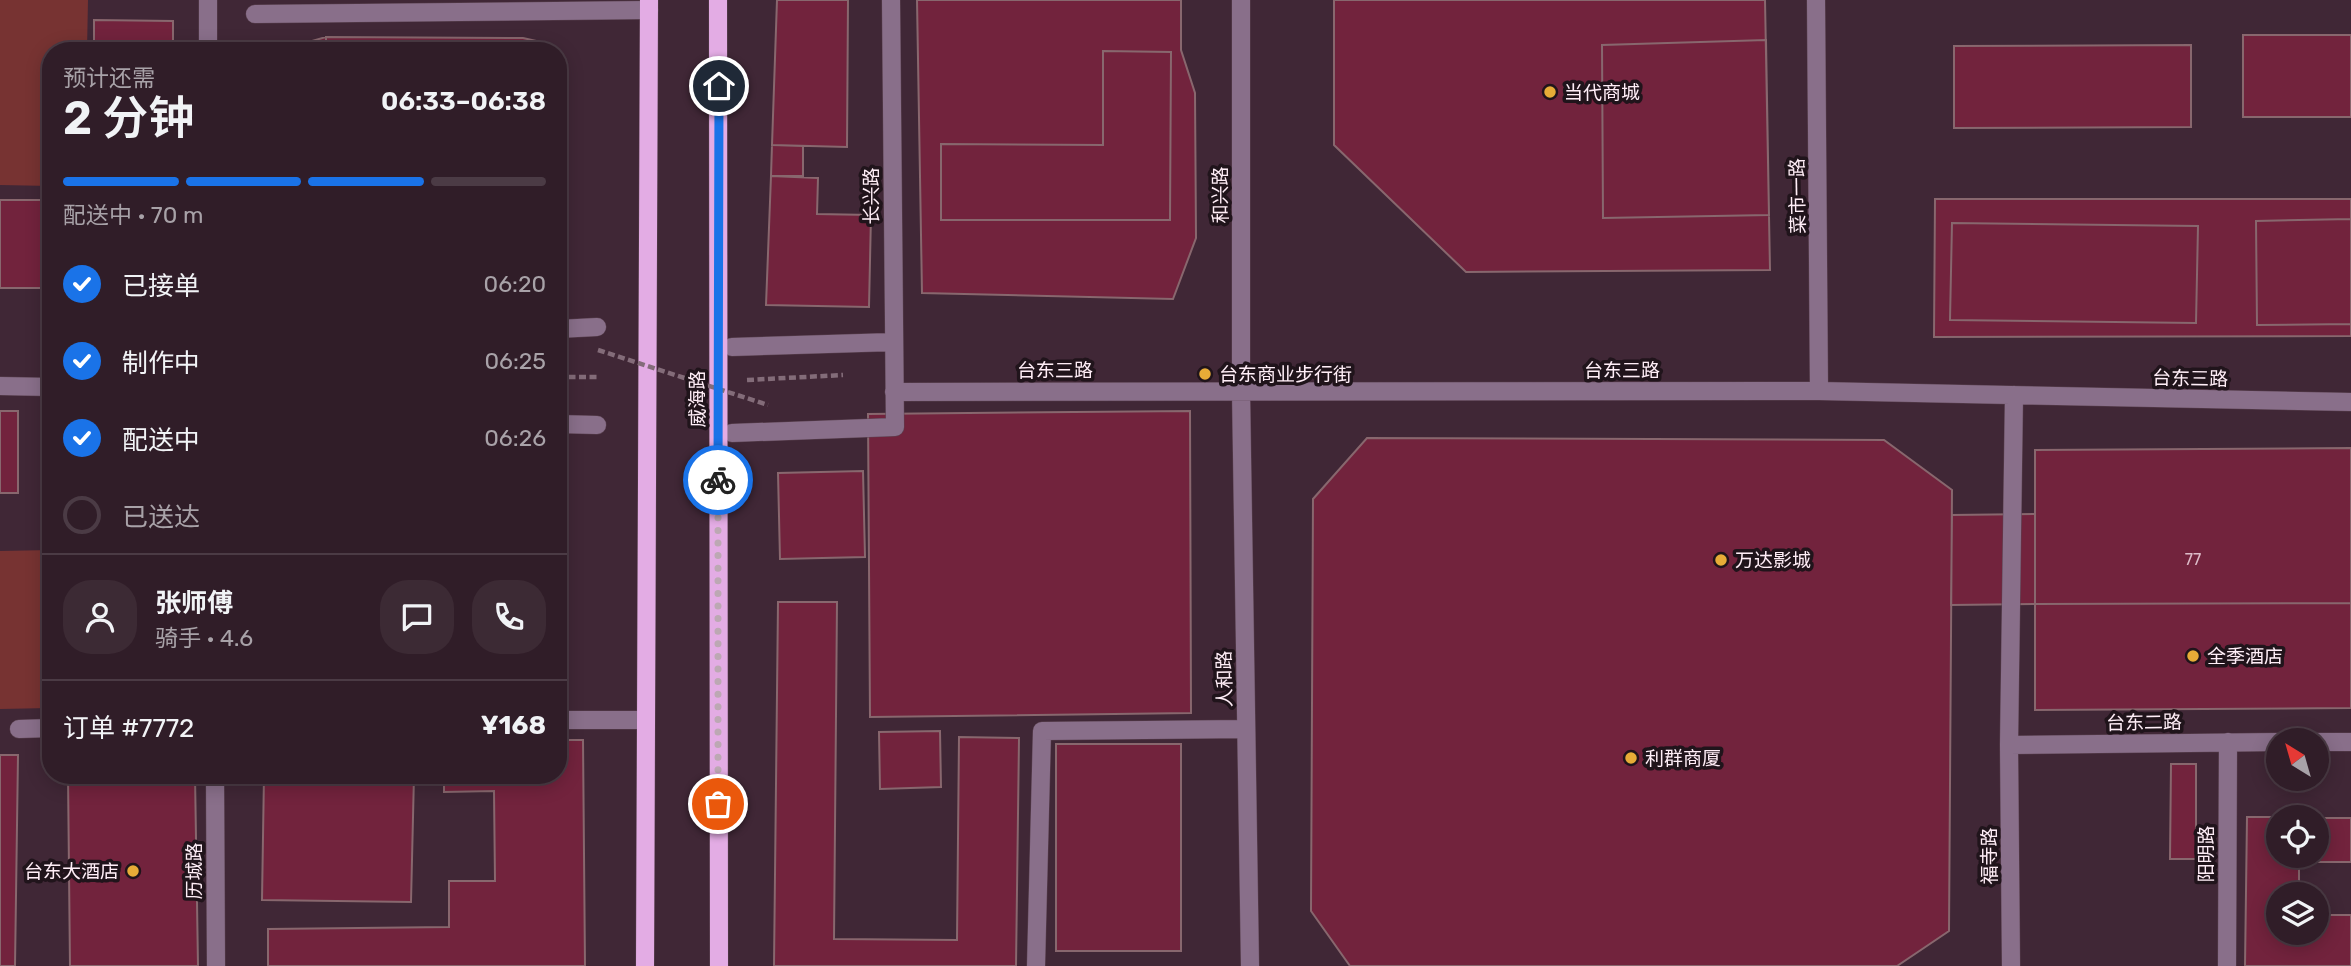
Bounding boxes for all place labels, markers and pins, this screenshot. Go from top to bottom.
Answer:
pin [689,56,749,116]
place label: 当代商城 [1564,81,1640,104]
marker: 当代商城 [1542,84,1558,100]
place label: 台东商业步行街 [1219,363,1352,386]
marker: 台东商业步行街 [1197,366,1213,382]
place label: 万达影城 [1735,549,1811,572]
marker: 万达影城 [1713,552,1729,568]
place label: 全季酒店 [2207,645,2283,668]
marker: 全季酒店 [2185,648,2201,664]
place label: 利群商厦 [1645,747,1721,770]
marker: 利群商厦 [1623,750,1639,766]
pin [688,774,748,834]
place label: 台东大酒店 [24,860,119,883]
marker: 台东大酒店 [125,863,141,879]

